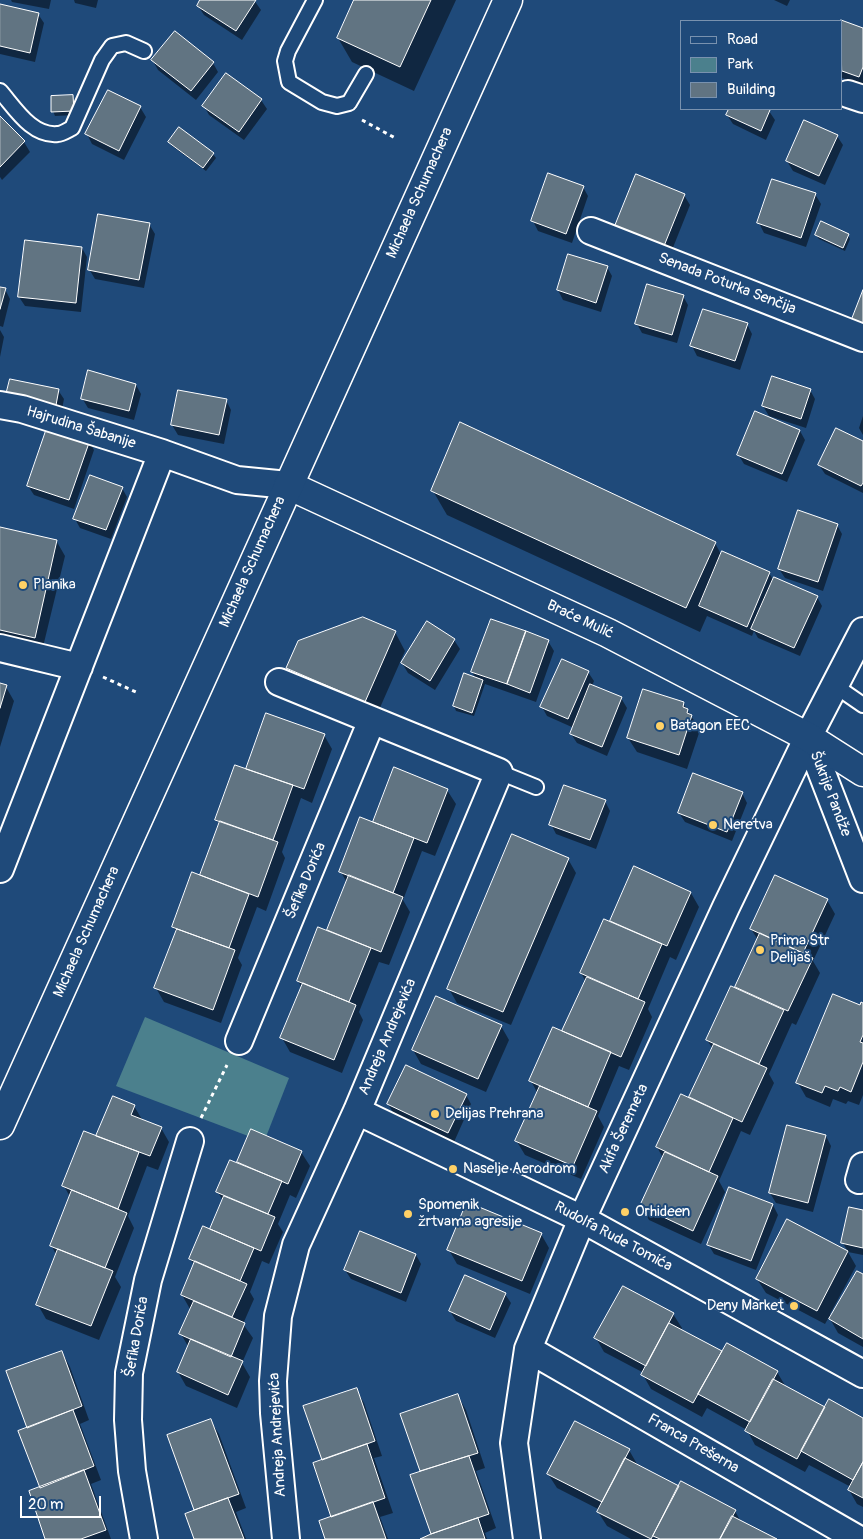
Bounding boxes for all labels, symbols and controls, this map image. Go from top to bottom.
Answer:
legend [680,20,843,110]
text: Road [727,30,758,49]
text: Park [727,55,753,74]
text: Building [727,80,775,99]
street label: Michaela Schumachera [383,125,457,261]
street label: Senada Poturka Senčija [656,249,798,319]
street label: Hajrudina Šabanije [24,403,138,453]
street label: Michaela Schumachera [216,494,290,630]
place label: Planika [33,576,76,594]
marker: Planika [17,579,29,591]
street label: Braće Mulić [544,597,616,643]
place label: Batagon EEC [670,717,750,735]
marker: Batagon EEC [654,720,666,732]
street label: Šukrije Pandže [805,749,855,839]
place label: Neretva [723,816,773,834]
marker: Neretva [707,819,719,831]
street label: Šefika Dorića [282,840,330,922]
street label: Michaela Schumachera [50,864,124,1000]
place label: Prima Str Delijaš [770,932,829,967]
marker: Prima Str Delijaš [754,944,766,956]
street label: Andreja Andrejevića [355,976,421,1098]
street label: Akifa Šeremeta [595,1081,653,1177]
place label: Delijas Prehrana [445,1105,544,1123]
marker: Delijas Prehrana [429,1108,441,1120]
place label: Naselje Aerodrom [463,1160,575,1178]
marker: Naselje Aerodrom [447,1163,459,1175]
place label: Spomenik žrtvama agresije [418,1196,522,1231]
street label: Rudolfa Rude Tomića [551,1198,675,1276]
place label: Orhideen [635,1203,690,1221]
marker: Orhideen [619,1206,631,1218]
marker: Spomenik žrtvama agresije [402,1208,414,1220]
street label: Šefika Dorića [121,1295,153,1379]
place label: Deny Market [707,1297,784,1315]
marker: Deny Market [788,1300,800,1312]
street label: Andreja Andrejevića [266,1372,290,1498]
street label: Franca Prešerna [644,1411,742,1477]
scale bar [22,1486,104,1518]
text: 20 m [28,1495,63,1514]

